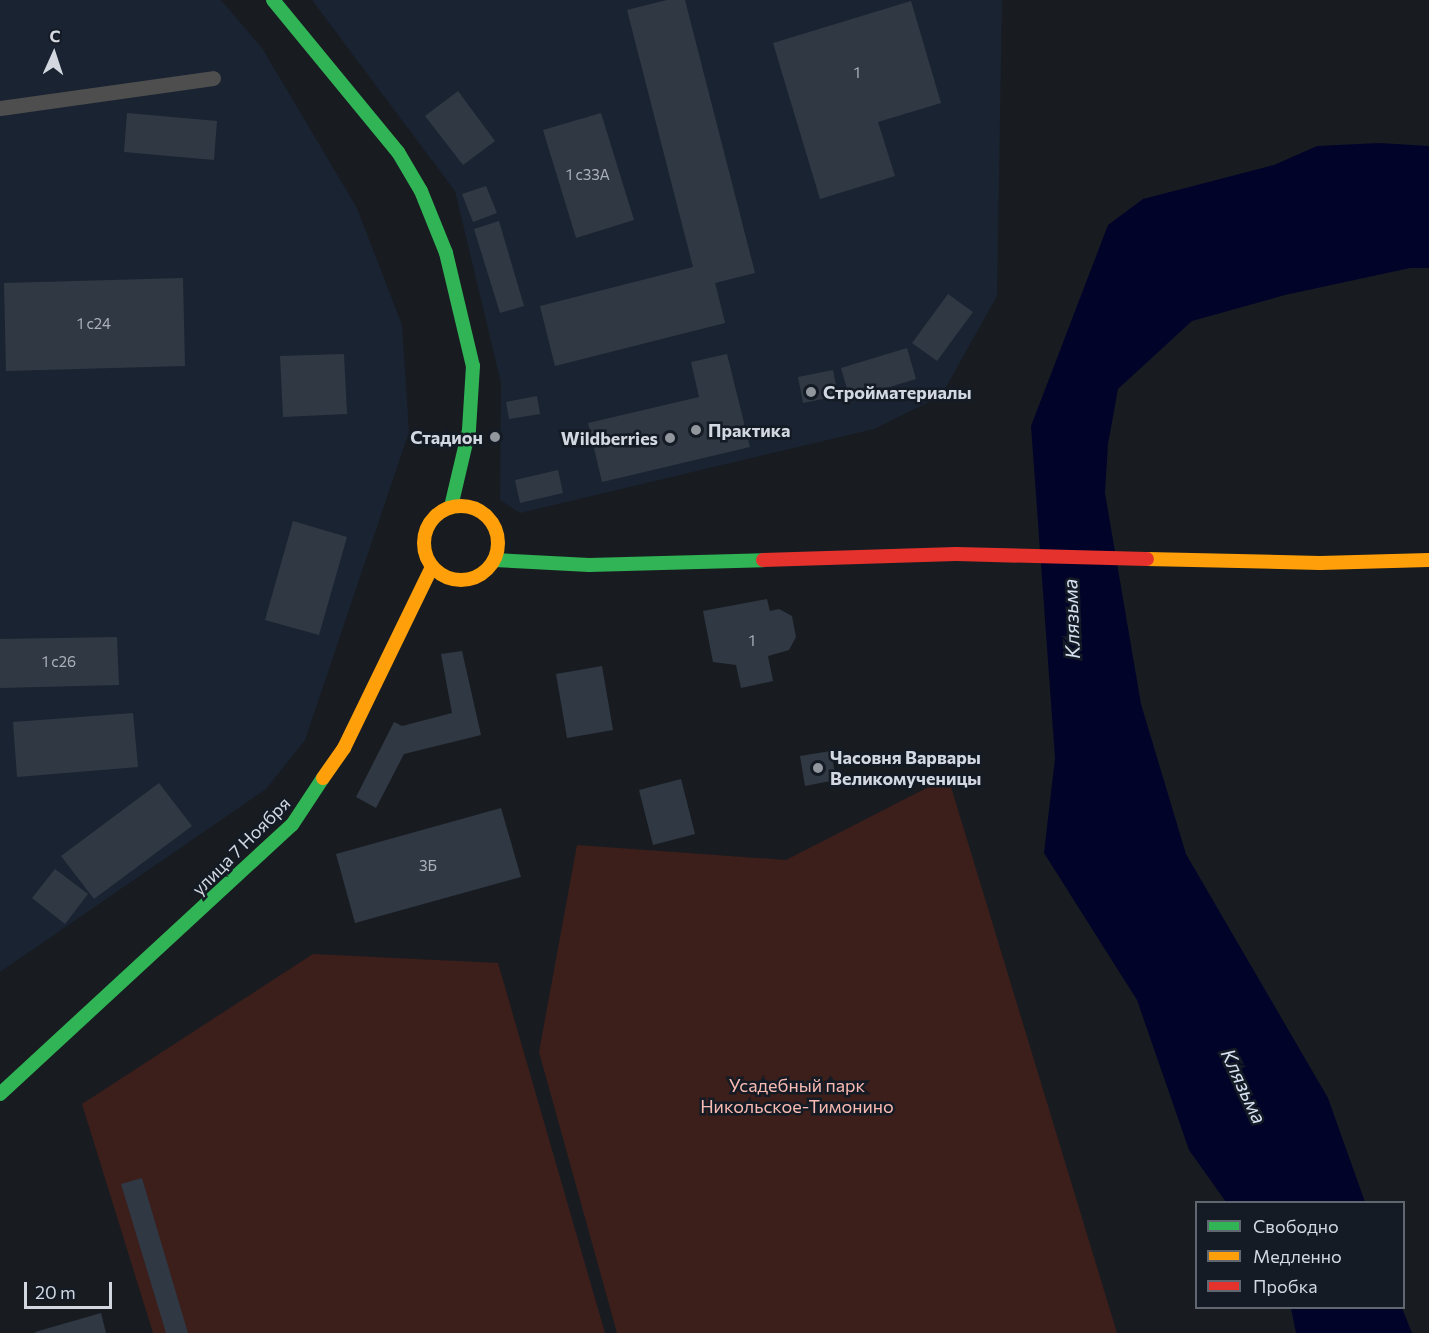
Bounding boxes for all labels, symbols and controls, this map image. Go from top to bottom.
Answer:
north arrow [24,24,84,84]
text: С [49,26,61,45]
house number: 1 [854,64,860,82]
house number: 1 с33А [566,166,610,184]
house number: 1 с24 [77,315,111,333]
place label: Стройматериалы [823,381,972,403]
marker: Стройматериалы [804,385,818,399]
place label: Практика [708,419,791,441]
marker: Практика [689,423,703,437]
place label: Стадион [410,426,483,448]
place label: Wildberries [561,427,658,449]
marker: Стадион [488,430,502,444]
marker: Wildberries [663,431,677,445]
water label: Клязьма [1058,579,1084,659]
house number: 1 [749,632,755,650]
house number: 1 с26 [42,653,76,671]
place label: Часовня Варвары Великомученицы [830,747,981,789]
marker: Часовня Варвары Великомученицы [811,761,825,775]
street label: улица 7 Ноября [187,792,295,900]
house number: 3Б [419,857,437,875]
water label: Клязьма [1216,1045,1272,1127]
park label: Усадебный парк Никольское-Тимонино [700,1075,894,1118]
legend [1195,1201,1405,1309]
text: Свободно [1253,1215,1339,1237]
text: Медленно [1253,1245,1342,1267]
scale bar [27,1270,116,1308]
text: Пробка [1253,1275,1318,1297]
text: 20 m [35,1281,76,1303]

